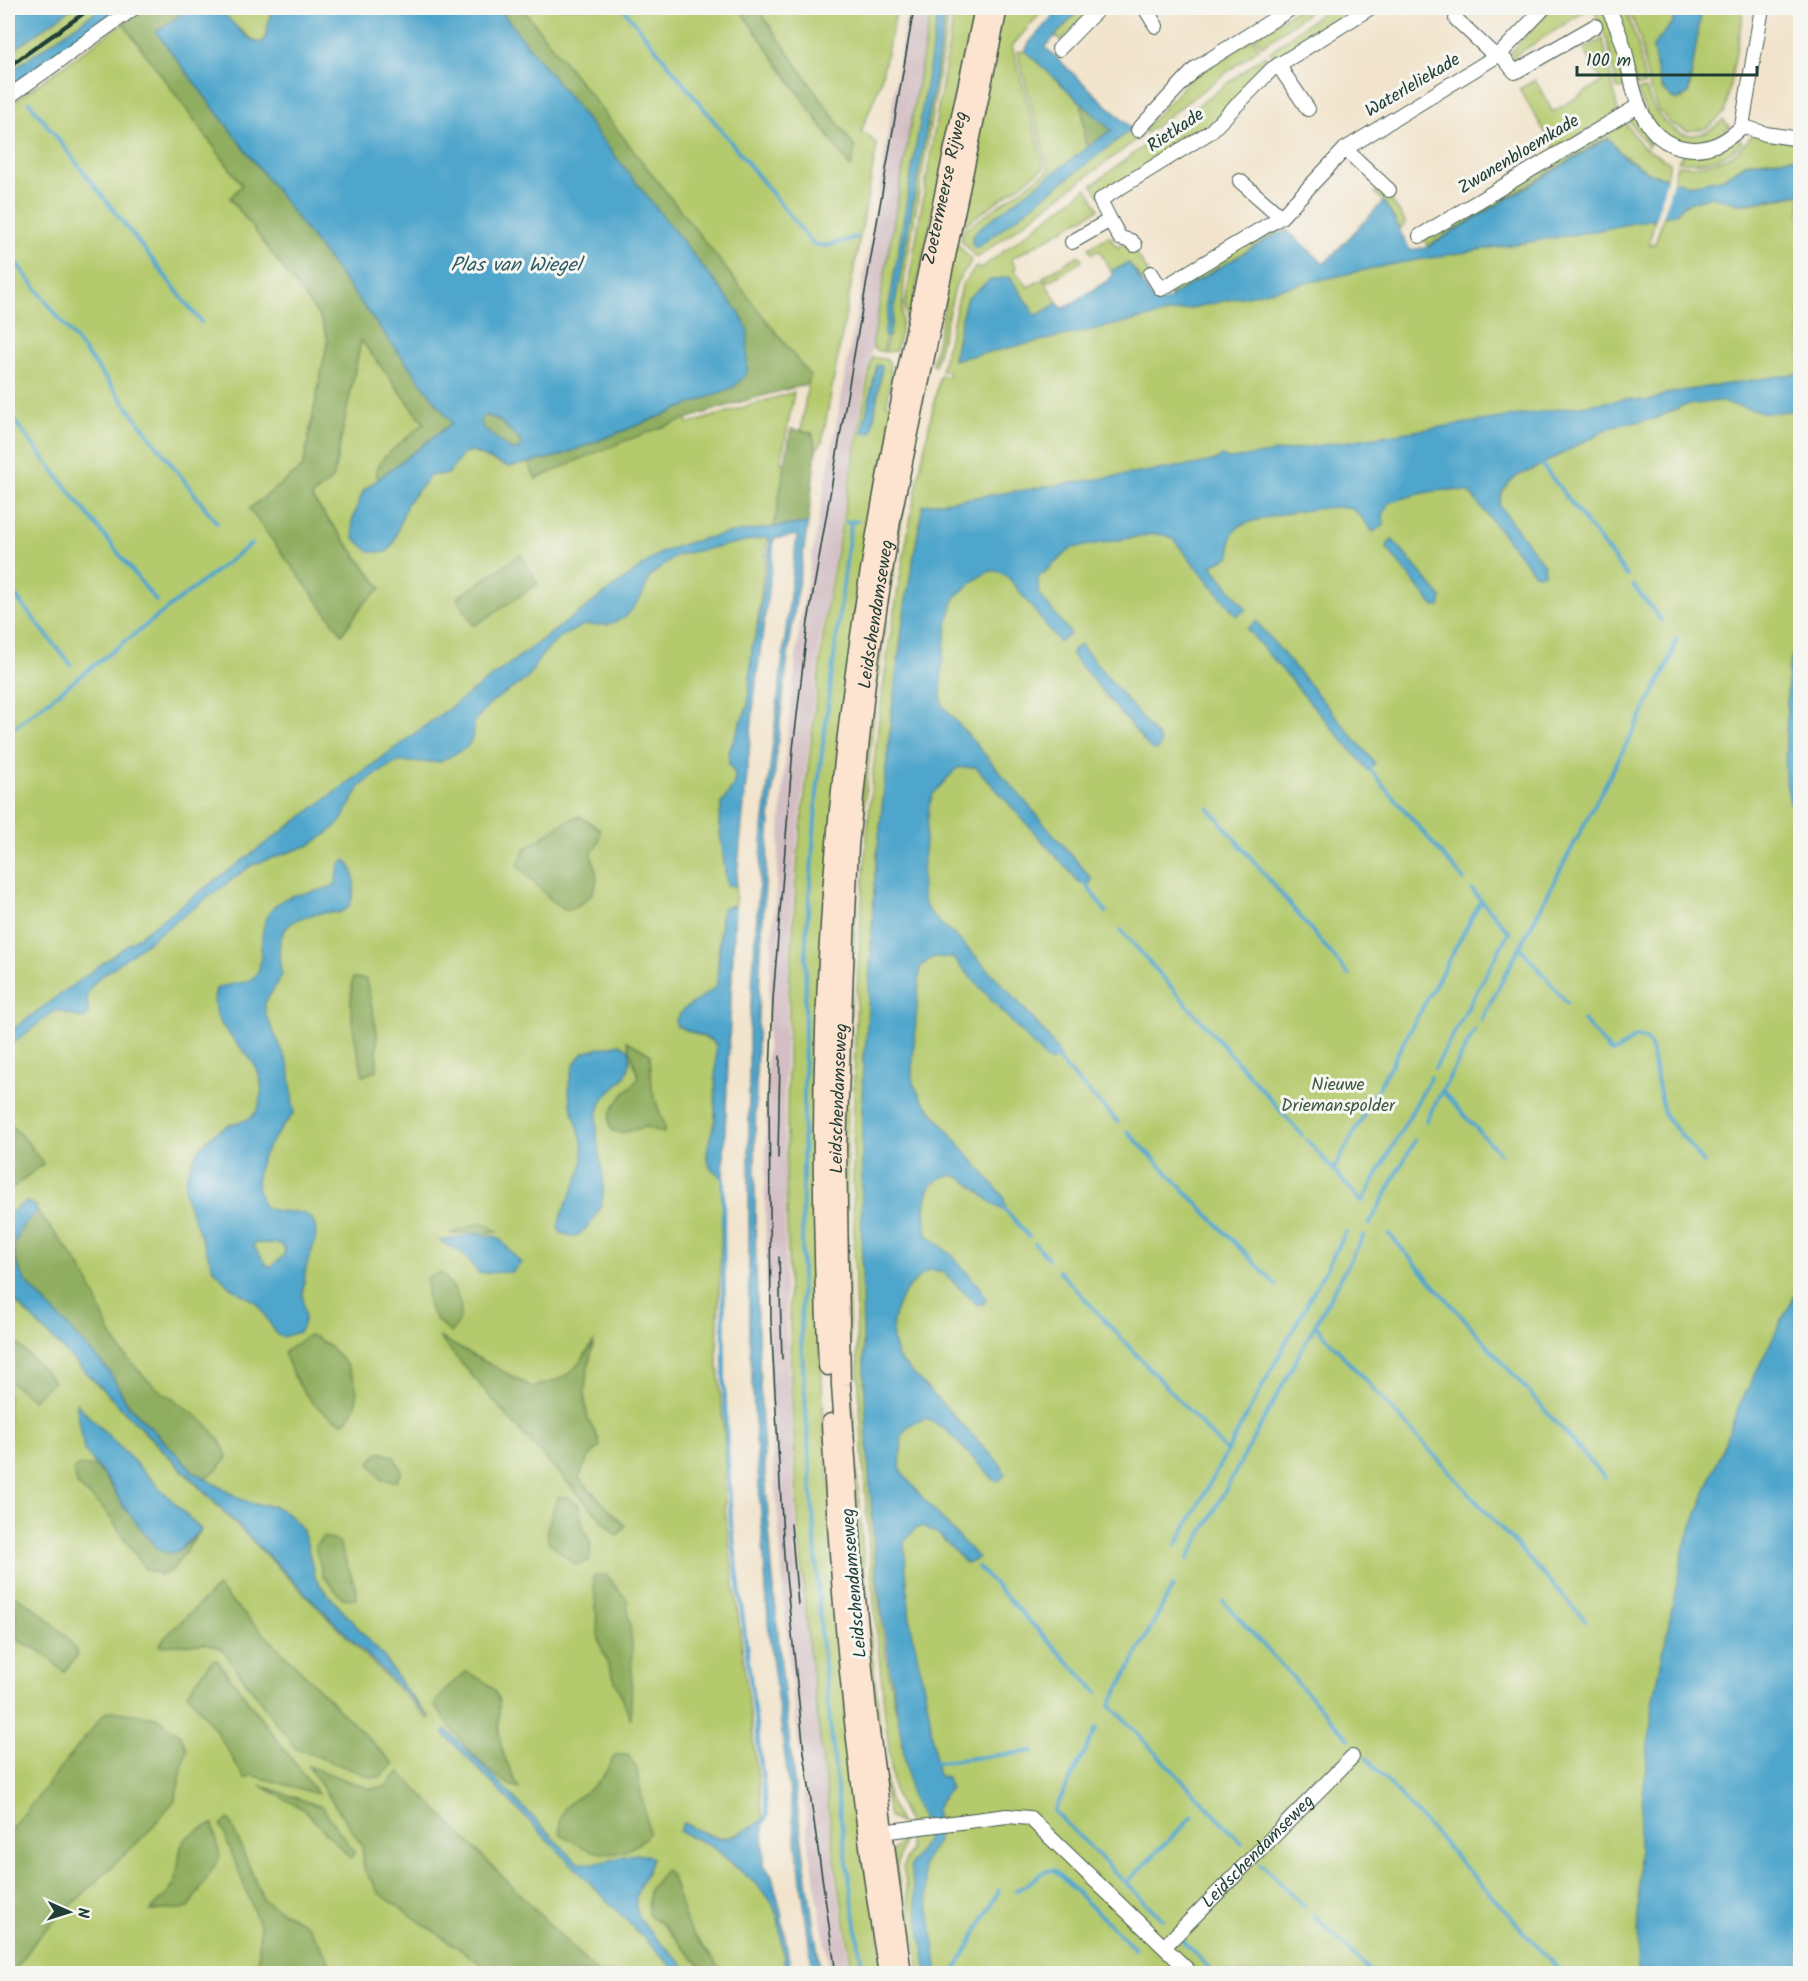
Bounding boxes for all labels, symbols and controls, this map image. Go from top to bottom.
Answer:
scale bar [1577,39,1757,77]
street label: Waterleliekade [1360,46,1466,126]
text: 100 m [1586,47,1631,76]
street label: Rietkade [1141,101,1211,161]
street label: Zwanenbloemkade [1453,107,1585,203]
street label: Zoetermeerse Rijweg [915,109,976,267]
water label: Plas van Wiegel [451,250,586,282]
street label: Leidschendamseweg [851,538,902,690]
street label: Leidschendamseweg [822,1023,856,1174]
park label: Nieuwe Driemanspolder [1281,1071,1396,1121]
street label: Leidschendamseweg [834,1507,876,1659]
street label: Leidschendamseweg [1195,1788,1322,1915]
north arrow [39,1882,99,1942]
text: N [70,1907,95,1918]

